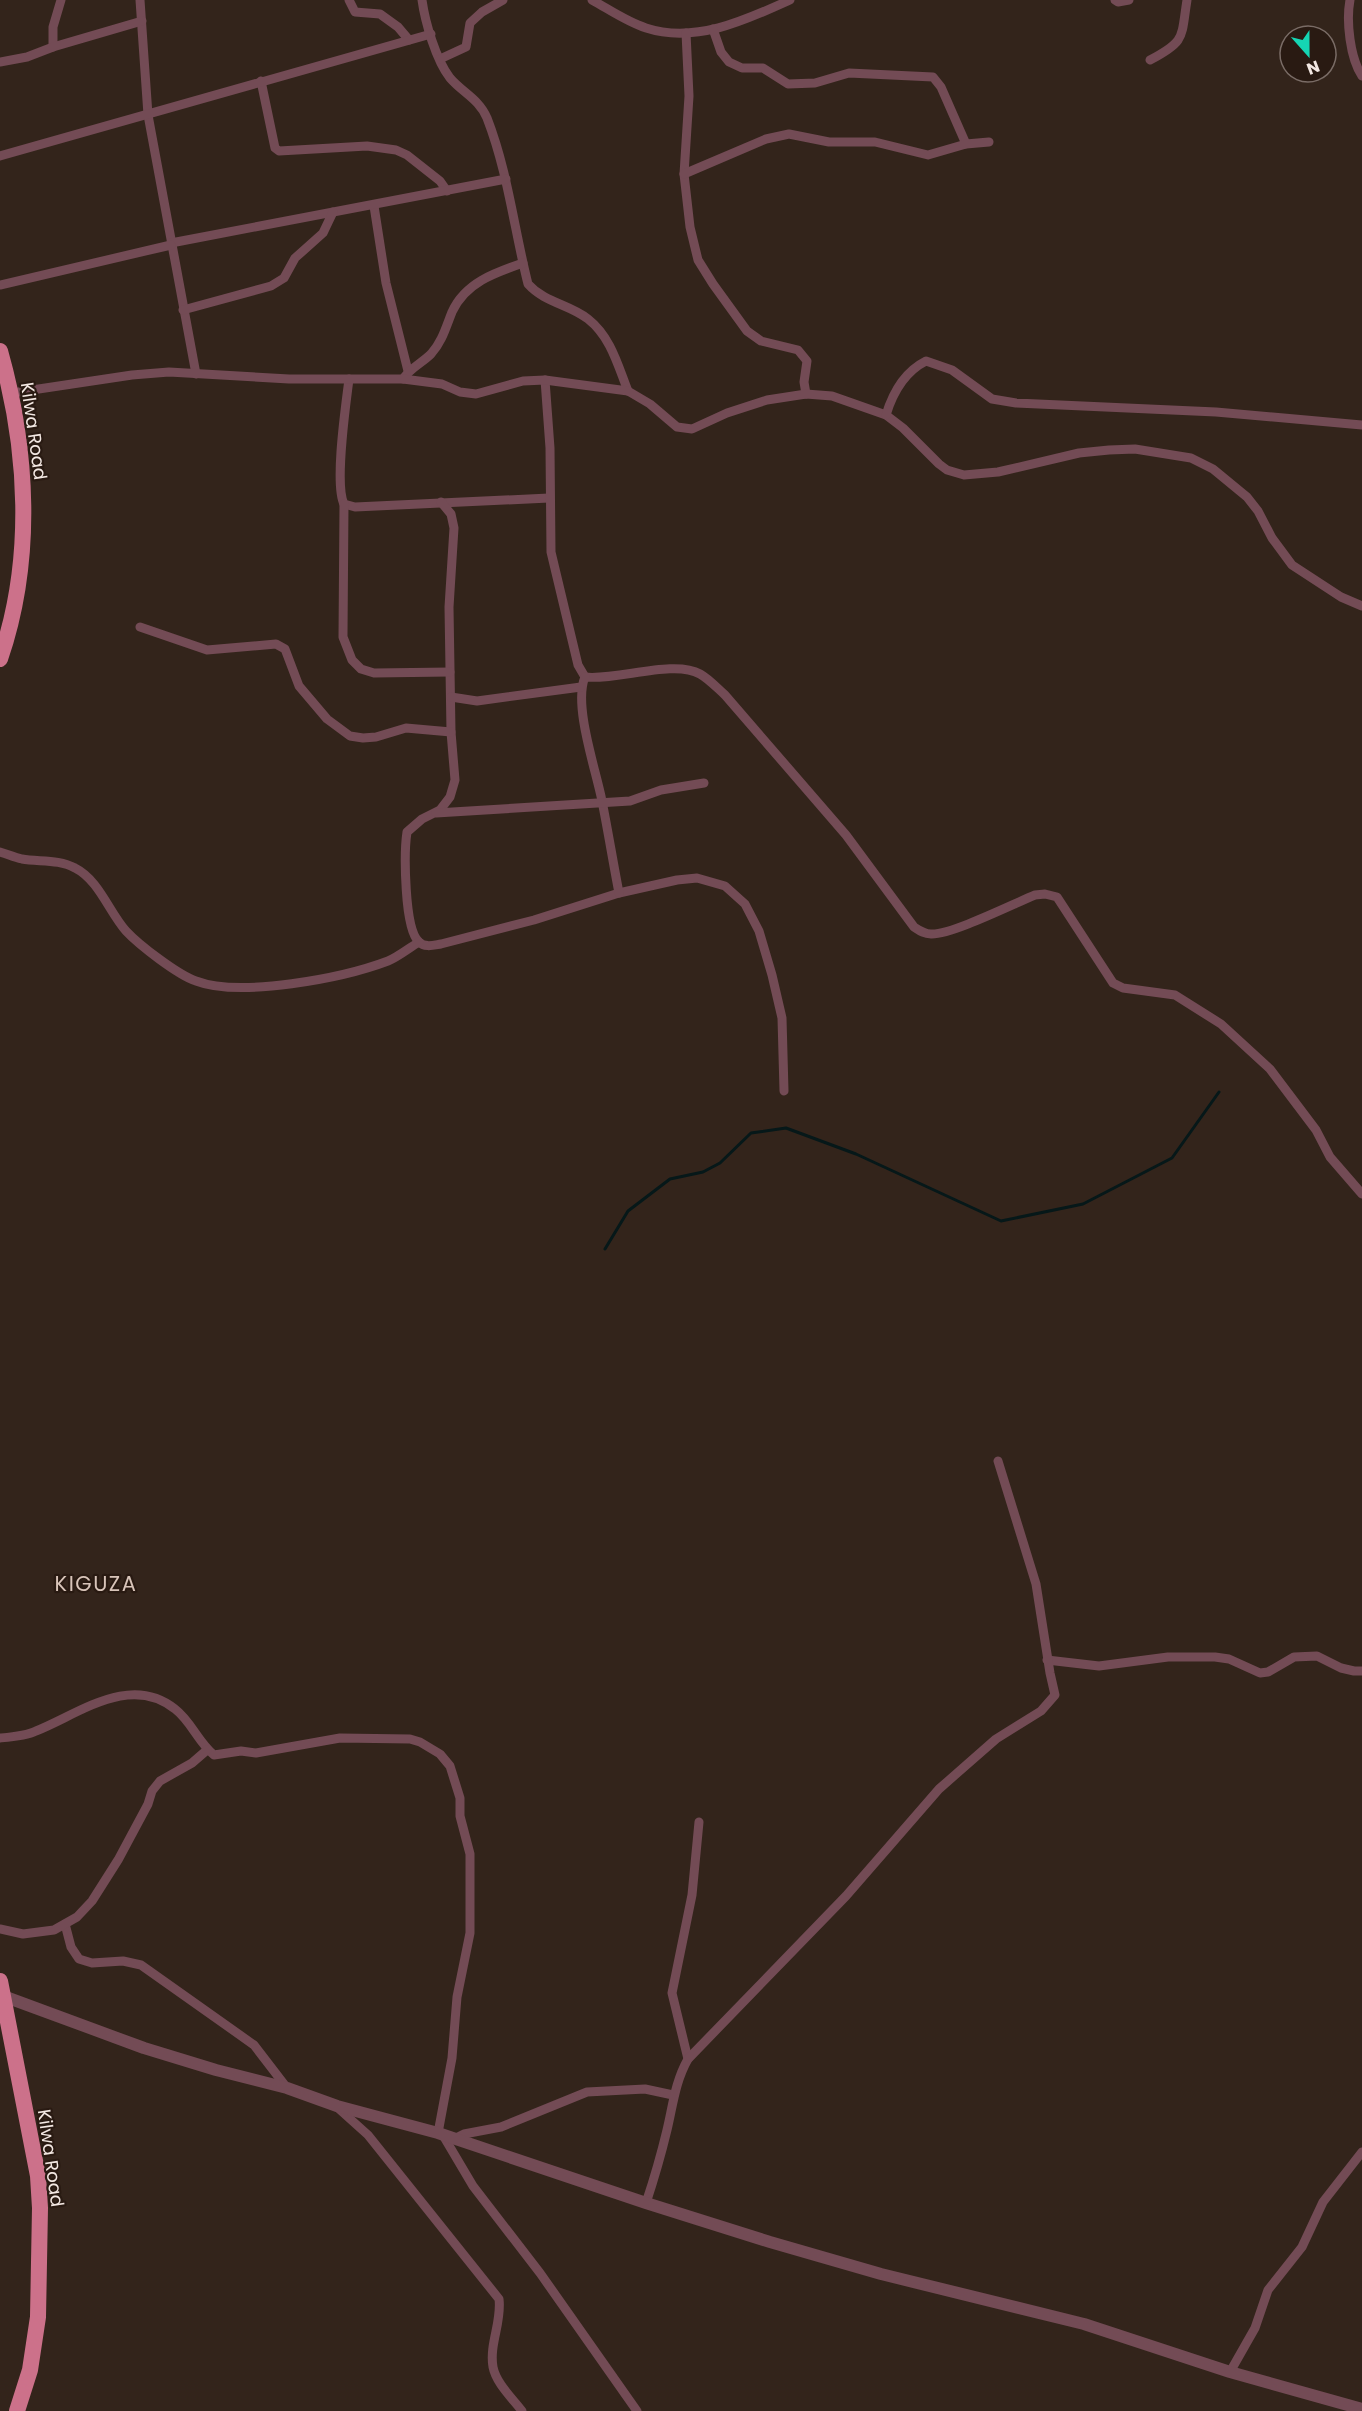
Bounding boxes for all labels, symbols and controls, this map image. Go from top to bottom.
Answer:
north arrow [1278,24,1338,84]
text: N [1303,55,1323,80]
street label: Kilwa Road [15,381,53,481]
district label: KIGUZA [55,1569,137,1598]
street label: Kilwa Road [32,2108,70,2208]

